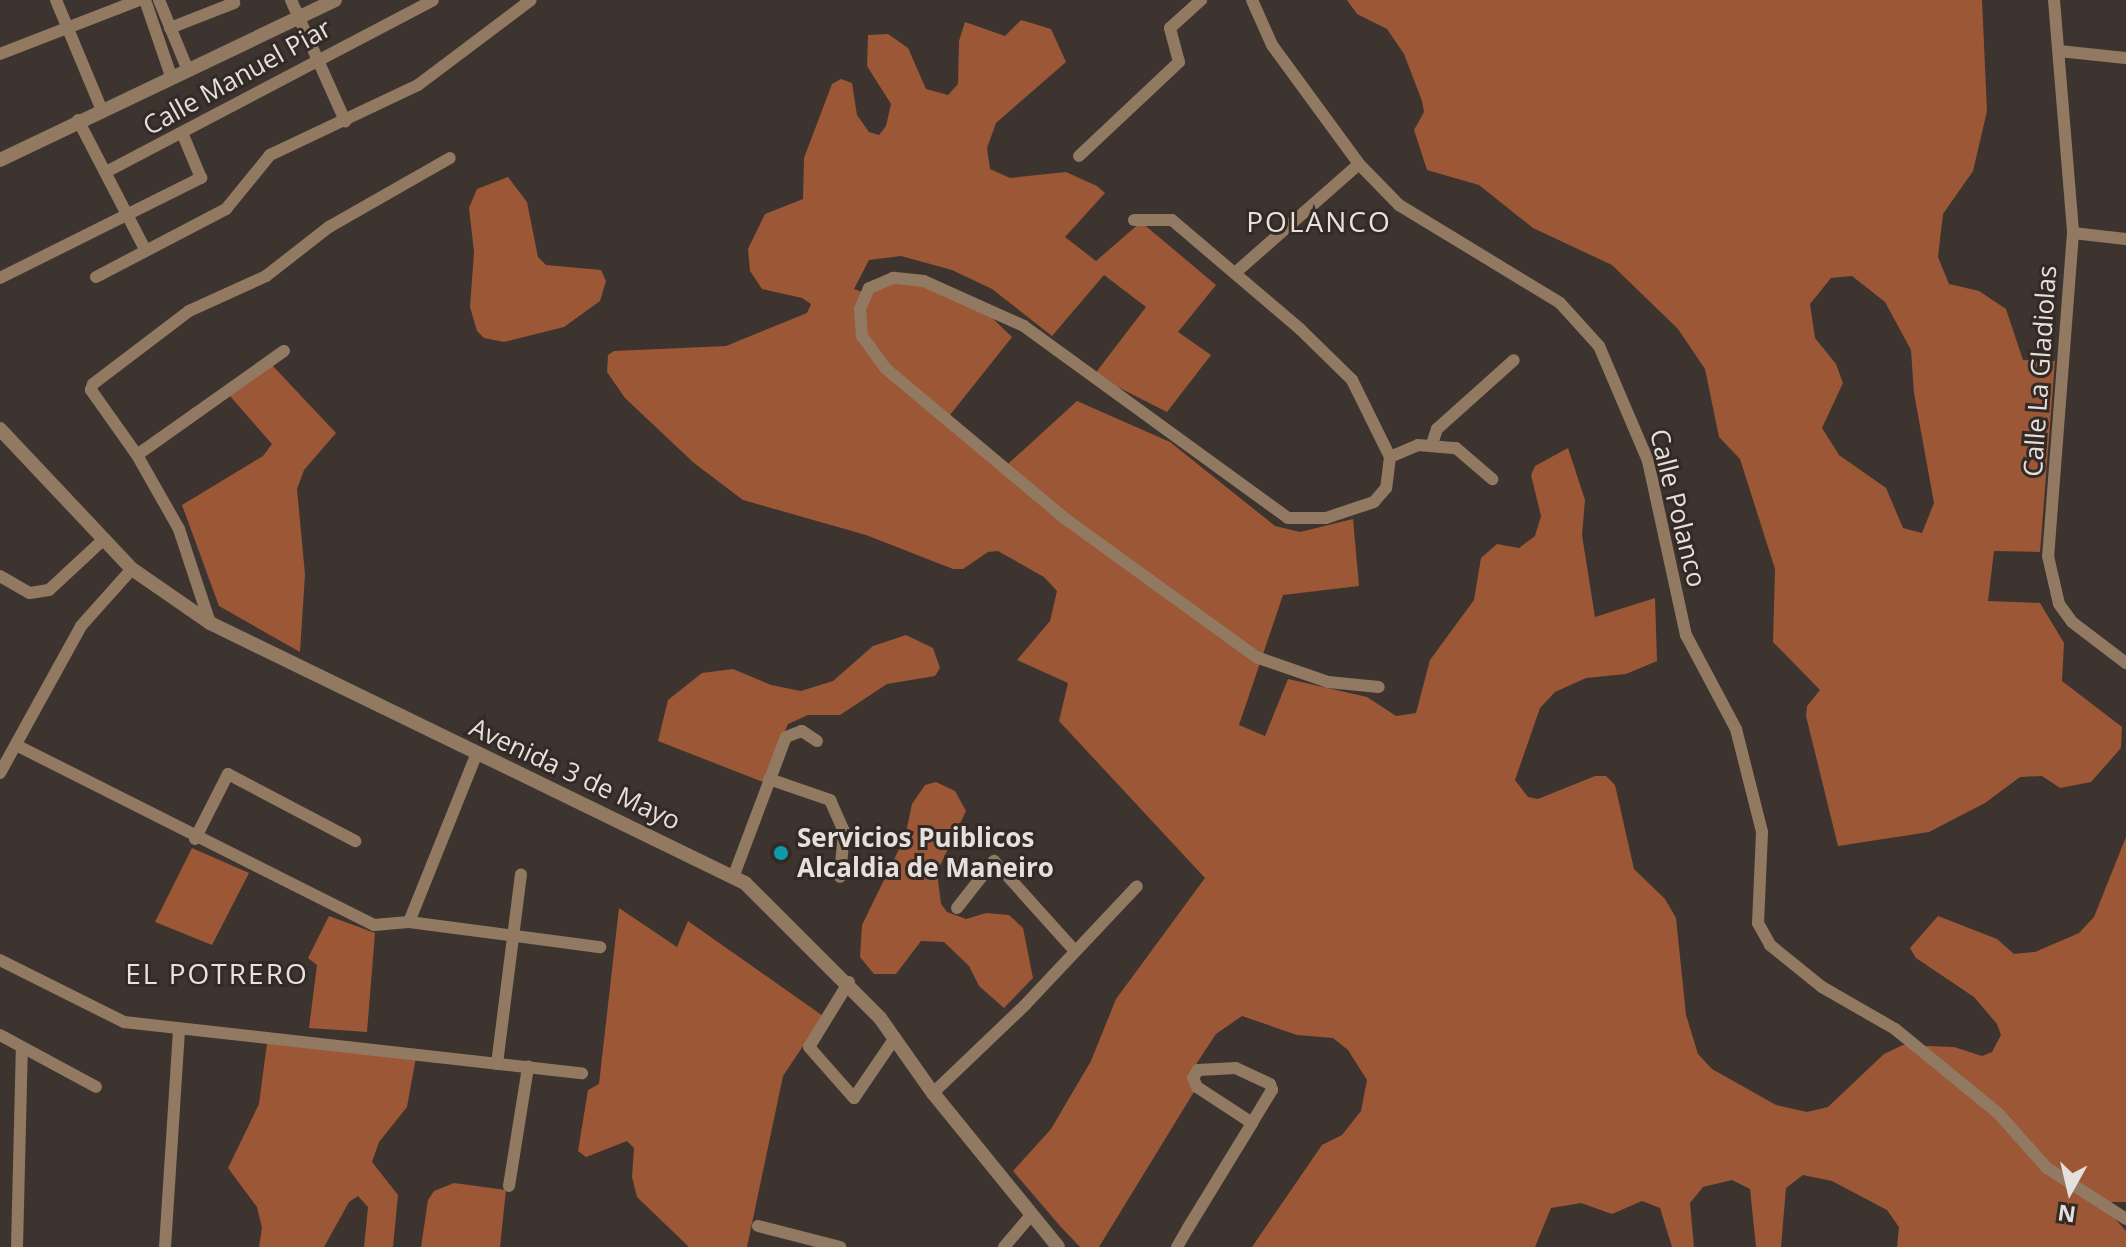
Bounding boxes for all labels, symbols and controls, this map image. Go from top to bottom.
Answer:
street label: Calle Manuel Piar [138,12,336,142]
district label: POLANCO [1246,204,1392,238]
street label: Calle La Gladiolas [2017,264,2063,478]
street label: Calle Polanco [1643,426,1713,590]
street label: Avenida 3 de Mayo [465,711,685,837]
place label: Servicios Puiblicos Alcaldia de Maneiro [797,822,1054,884]
marker: Servicios Puiblicos Alcaldia de Maneiro [772,844,790,862]
district label: EL POTRERO [125,956,309,990]
north arrow [2030,1151,2110,1231]
text: N [2056,1199,2078,1231]

